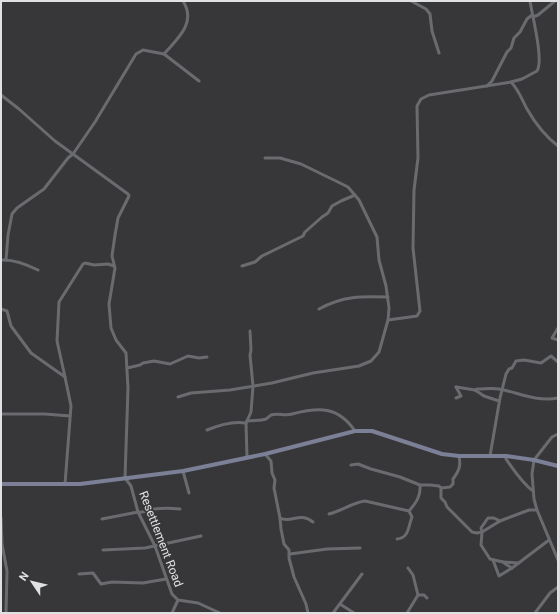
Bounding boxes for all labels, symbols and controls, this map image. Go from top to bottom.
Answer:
street label: Resettlement Road [136,489,186,589]
north arrow [12,562,52,602]
text: N [17,569,32,583]

